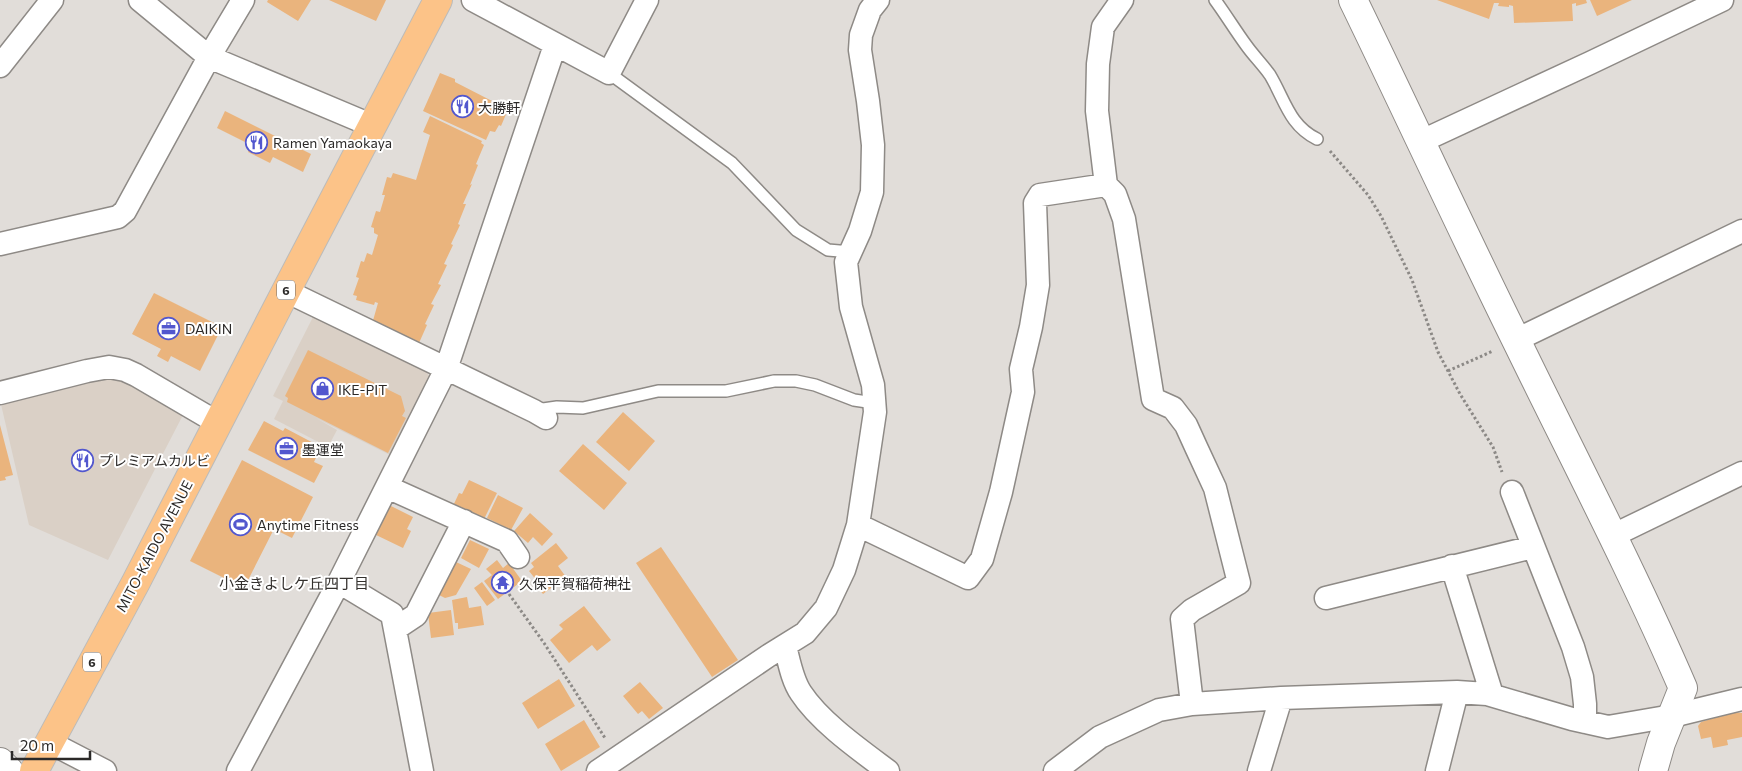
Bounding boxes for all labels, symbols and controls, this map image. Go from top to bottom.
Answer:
restaurant icon: 大勝軒 [450,95,474,119]
place label: 大勝軒 [478,99,520,116]
restaurant icon: Ramen Yamaokaya [245,130,269,154]
place label: Ramen Yamaokaya [273,134,392,151]
road number: 6 [277,280,295,300]
office icon: DAIKIN [157,316,181,340]
place label: DAIKIN [185,320,232,337]
shop icon: IKE-PIT [310,377,334,401]
place label: IKE-PIT [338,381,387,398]
office icon: 墨運堂 [274,437,298,461]
place label: 墨運堂 [302,441,344,458]
restaurant icon: プレミアムカルビ [71,448,95,472]
place label: プレミアムカルビ [99,452,210,469]
street label: MITO-KAIDO AVENUE [112,477,196,615]
sports icon: Anytime Fitness [229,512,253,536]
place label: Anytime Fitness [257,516,359,533]
temple icon: 久保平賀稲荷神社 [491,571,515,595]
district label: 小金きよしケ丘四丁目 [219,574,369,592]
place label: 久保平賀稲荷神社 [519,575,631,592]
road number: 6 [83,652,101,672]
scale bar [12,728,90,760]
text: 20 m [20,736,54,754]

